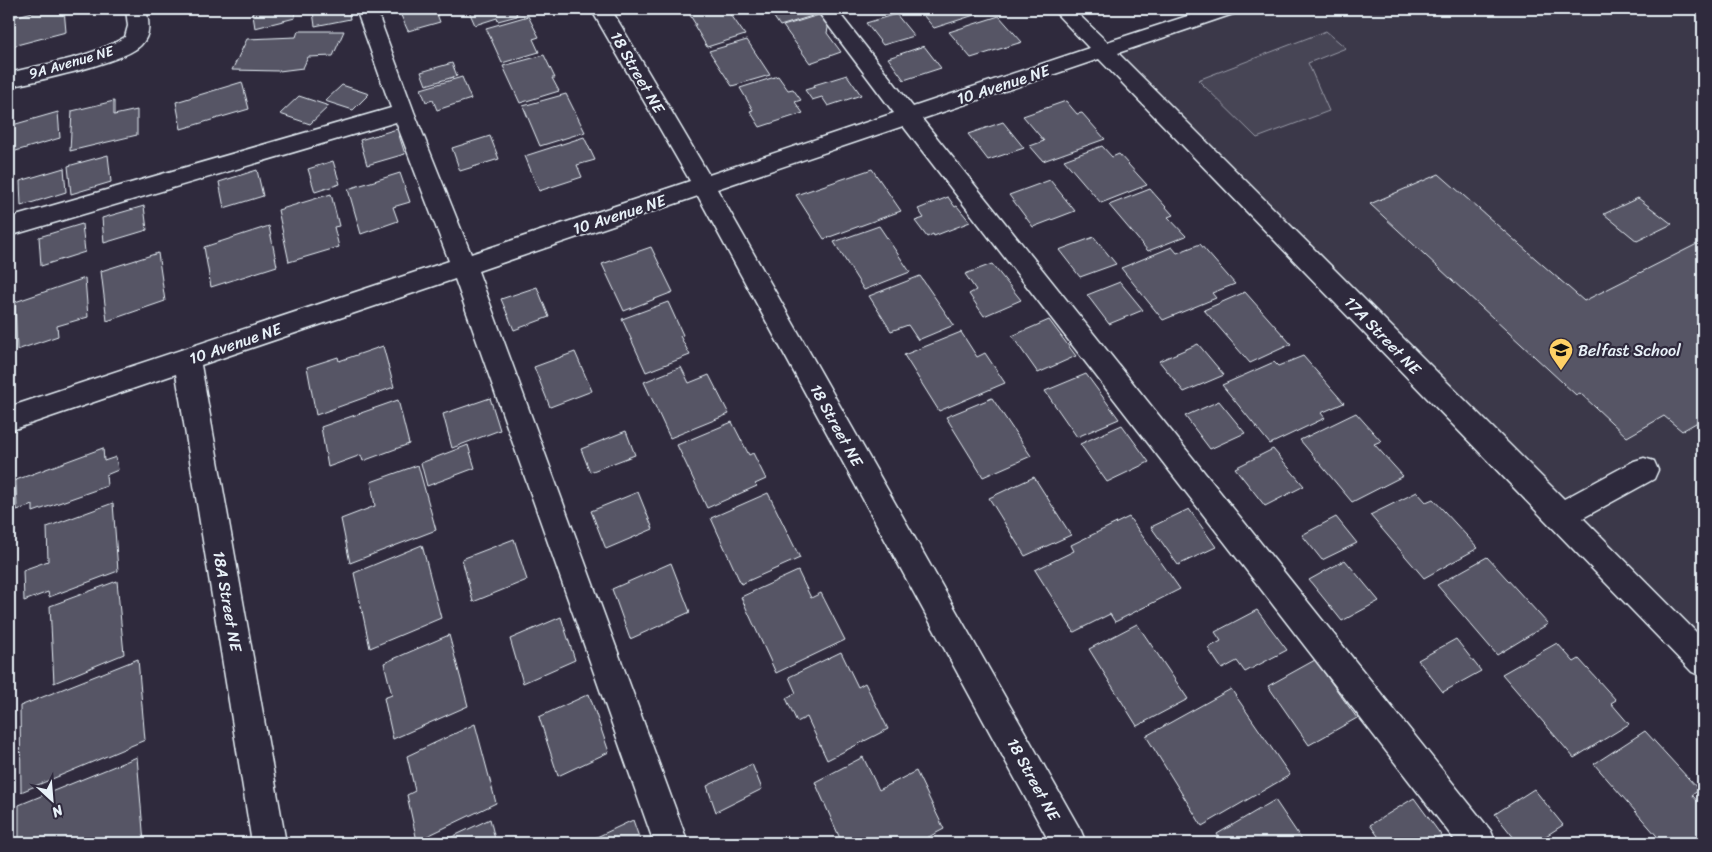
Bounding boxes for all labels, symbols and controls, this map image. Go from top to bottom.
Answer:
street label: 18 Street NE [602,25,674,120]
street label: 9A Avenue NE [26,38,118,87]
street label: 10 Avenue NE [953,55,1055,113]
street label: 10 Avenue NE [569,185,671,243]
street label: 17A Street NE [1337,289,1429,383]
street label: 10 Avenue NE [185,314,286,373]
place label: Belfast School [1578,336,1681,365]
school or university icon: Belfast School [1548,337,1574,371]
street label: 18 Street NE [802,378,872,473]
street label: 18A Street NE [204,548,251,655]
street label: 18 Street NE [999,732,1069,827]
north arrow [28,774,78,824]
text: N [47,797,68,825]

